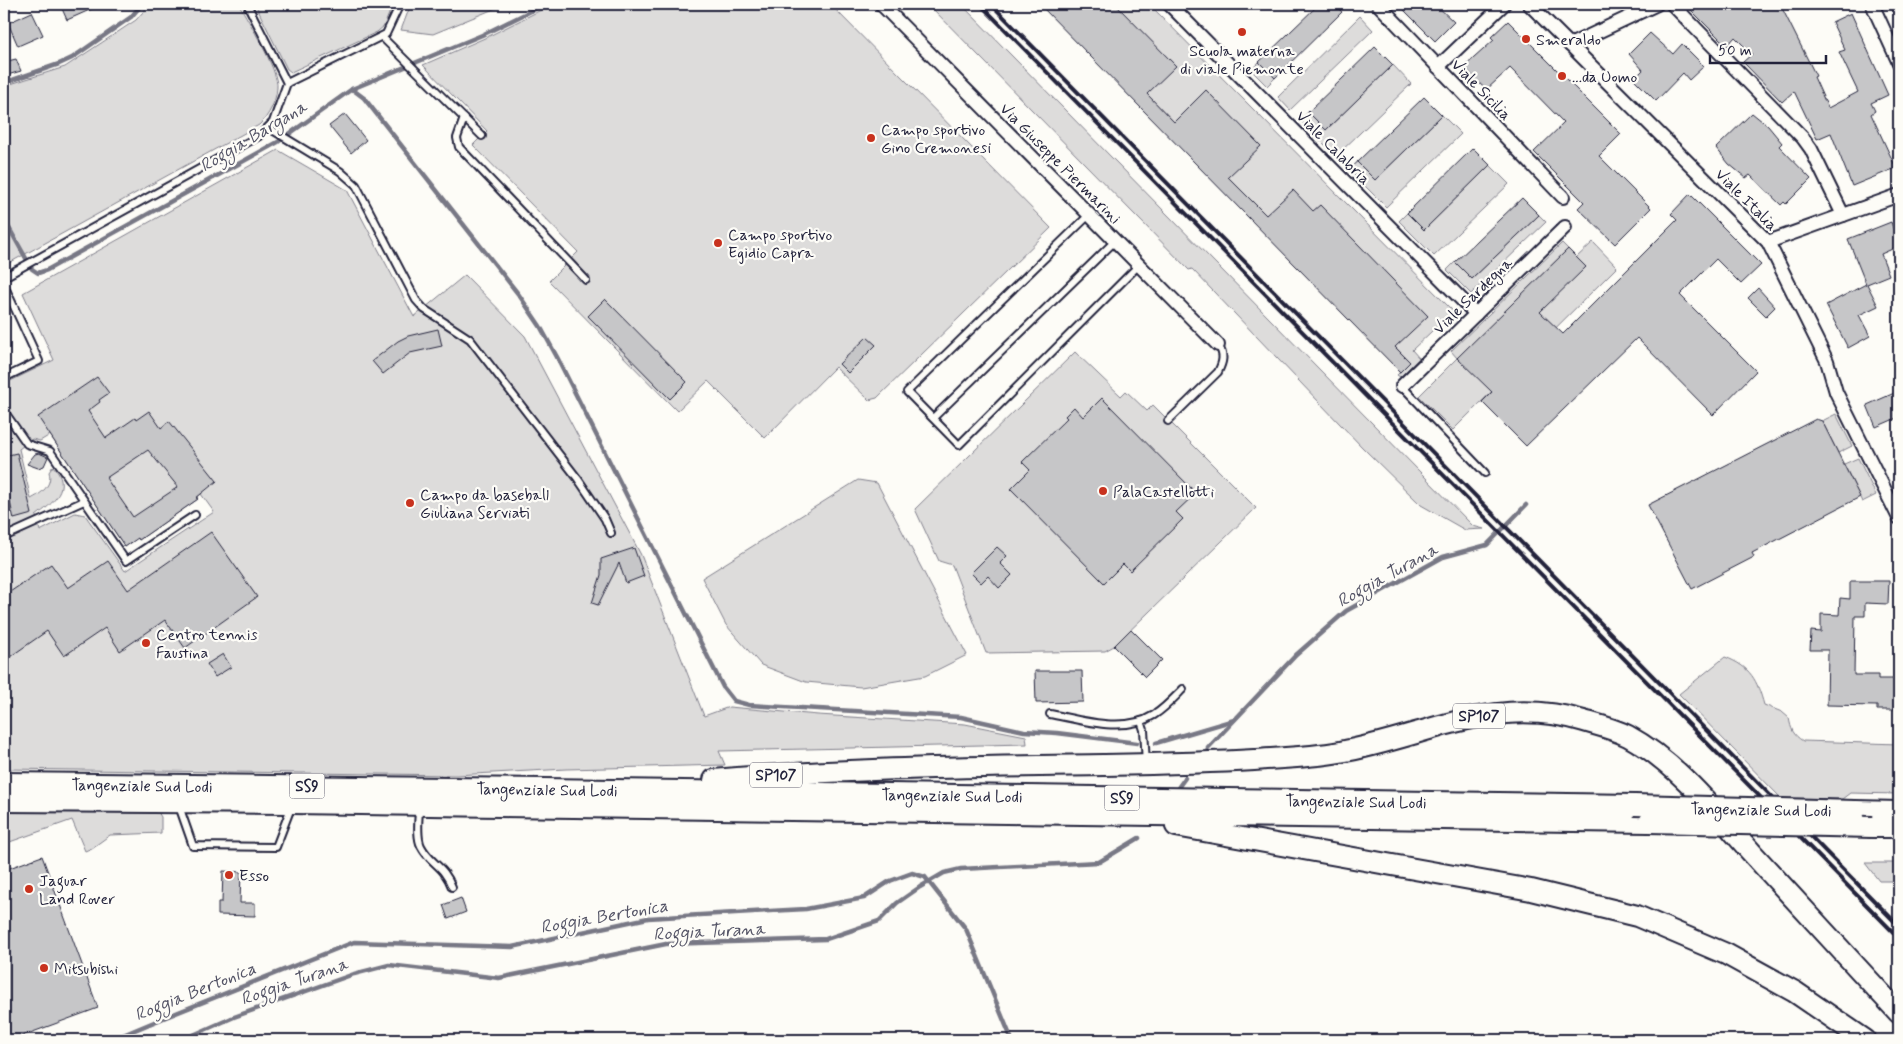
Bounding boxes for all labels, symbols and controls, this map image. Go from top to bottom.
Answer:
marker: Scuola materna di viale Piemonte [1236,26,1248,38]
place label: Smeraldo [1536,30,1601,51]
scale bar [1710,32,1827,64]
marker: Smeraldo [1520,33,1532,45]
place label: Scuola materna di viale Piemonte [1180,41,1304,80]
text: 50 m [1718,41,1752,61]
street label: Viale Sicilia [1446,55,1516,125]
place label: ...da Uomo [1572,67,1637,88]
marker: ...da Uomo [1556,70,1568,82]
water label: Roggia Bargana [195,95,314,180]
street label: Via Giuseppe Piermarini [995,99,1125,229]
street label: Viale Calabria [1291,106,1375,190]
place label: Campo sportivo Gino Cremonesi [881,120,991,159]
marker: Campo sportivo Gino Cremonesi [865,132,877,144]
street label: Viale Italia [1710,164,1782,236]
place label: Campo sportivo Egidio Capra [728,225,832,264]
marker: Campo sportivo Egidio Capra [712,237,724,249]
street label: Viale Sardegna [1429,253,1518,340]
place label: PalaCastellotti [1113,482,1215,503]
place label: Campo da baseball Giuliana Serviati [420,485,549,524]
marker: PalaCastellotti [1097,485,1109,497]
marker: Campo da baseball Giuliana Serviati [404,497,416,509]
water label: Roggia Turana [1333,538,1444,615]
place label: Centro tennis Faustina [156,625,258,664]
marker: Centro tennis Faustina [140,637,152,649]
road number: SP107 [1453,704,1505,728]
road number: SP107 [750,762,802,788]
road number: SS9 [290,774,324,798]
street label: Tangenziale Sud Lodi [71,775,213,799]
street label: Tangenziale Sud Lodi [476,779,618,803]
street label: Tangenziale Sud Lodi [881,785,1023,809]
road number: SS9 [1104,786,1140,810]
street label: Tangenziale Sud Lodi [1285,791,1427,815]
street label: Tangenziale Sud Lodi [1690,799,1832,823]
place label: Esso [239,866,269,887]
marker: Esso [223,869,235,881]
place label: Jaguar Land Rover [39,871,115,910]
marker: Jaguar Land Rover [23,883,35,895]
water label: Roggia Bertonica [539,894,670,942]
water label: Roggia Turana [653,917,767,949]
water label: Roggia Turana [237,952,353,1013]
water label: Roggia Bertonica [131,957,260,1029]
place label: Mitsubishi [54,959,118,980]
marker: Mitsubishi [38,962,50,974]

